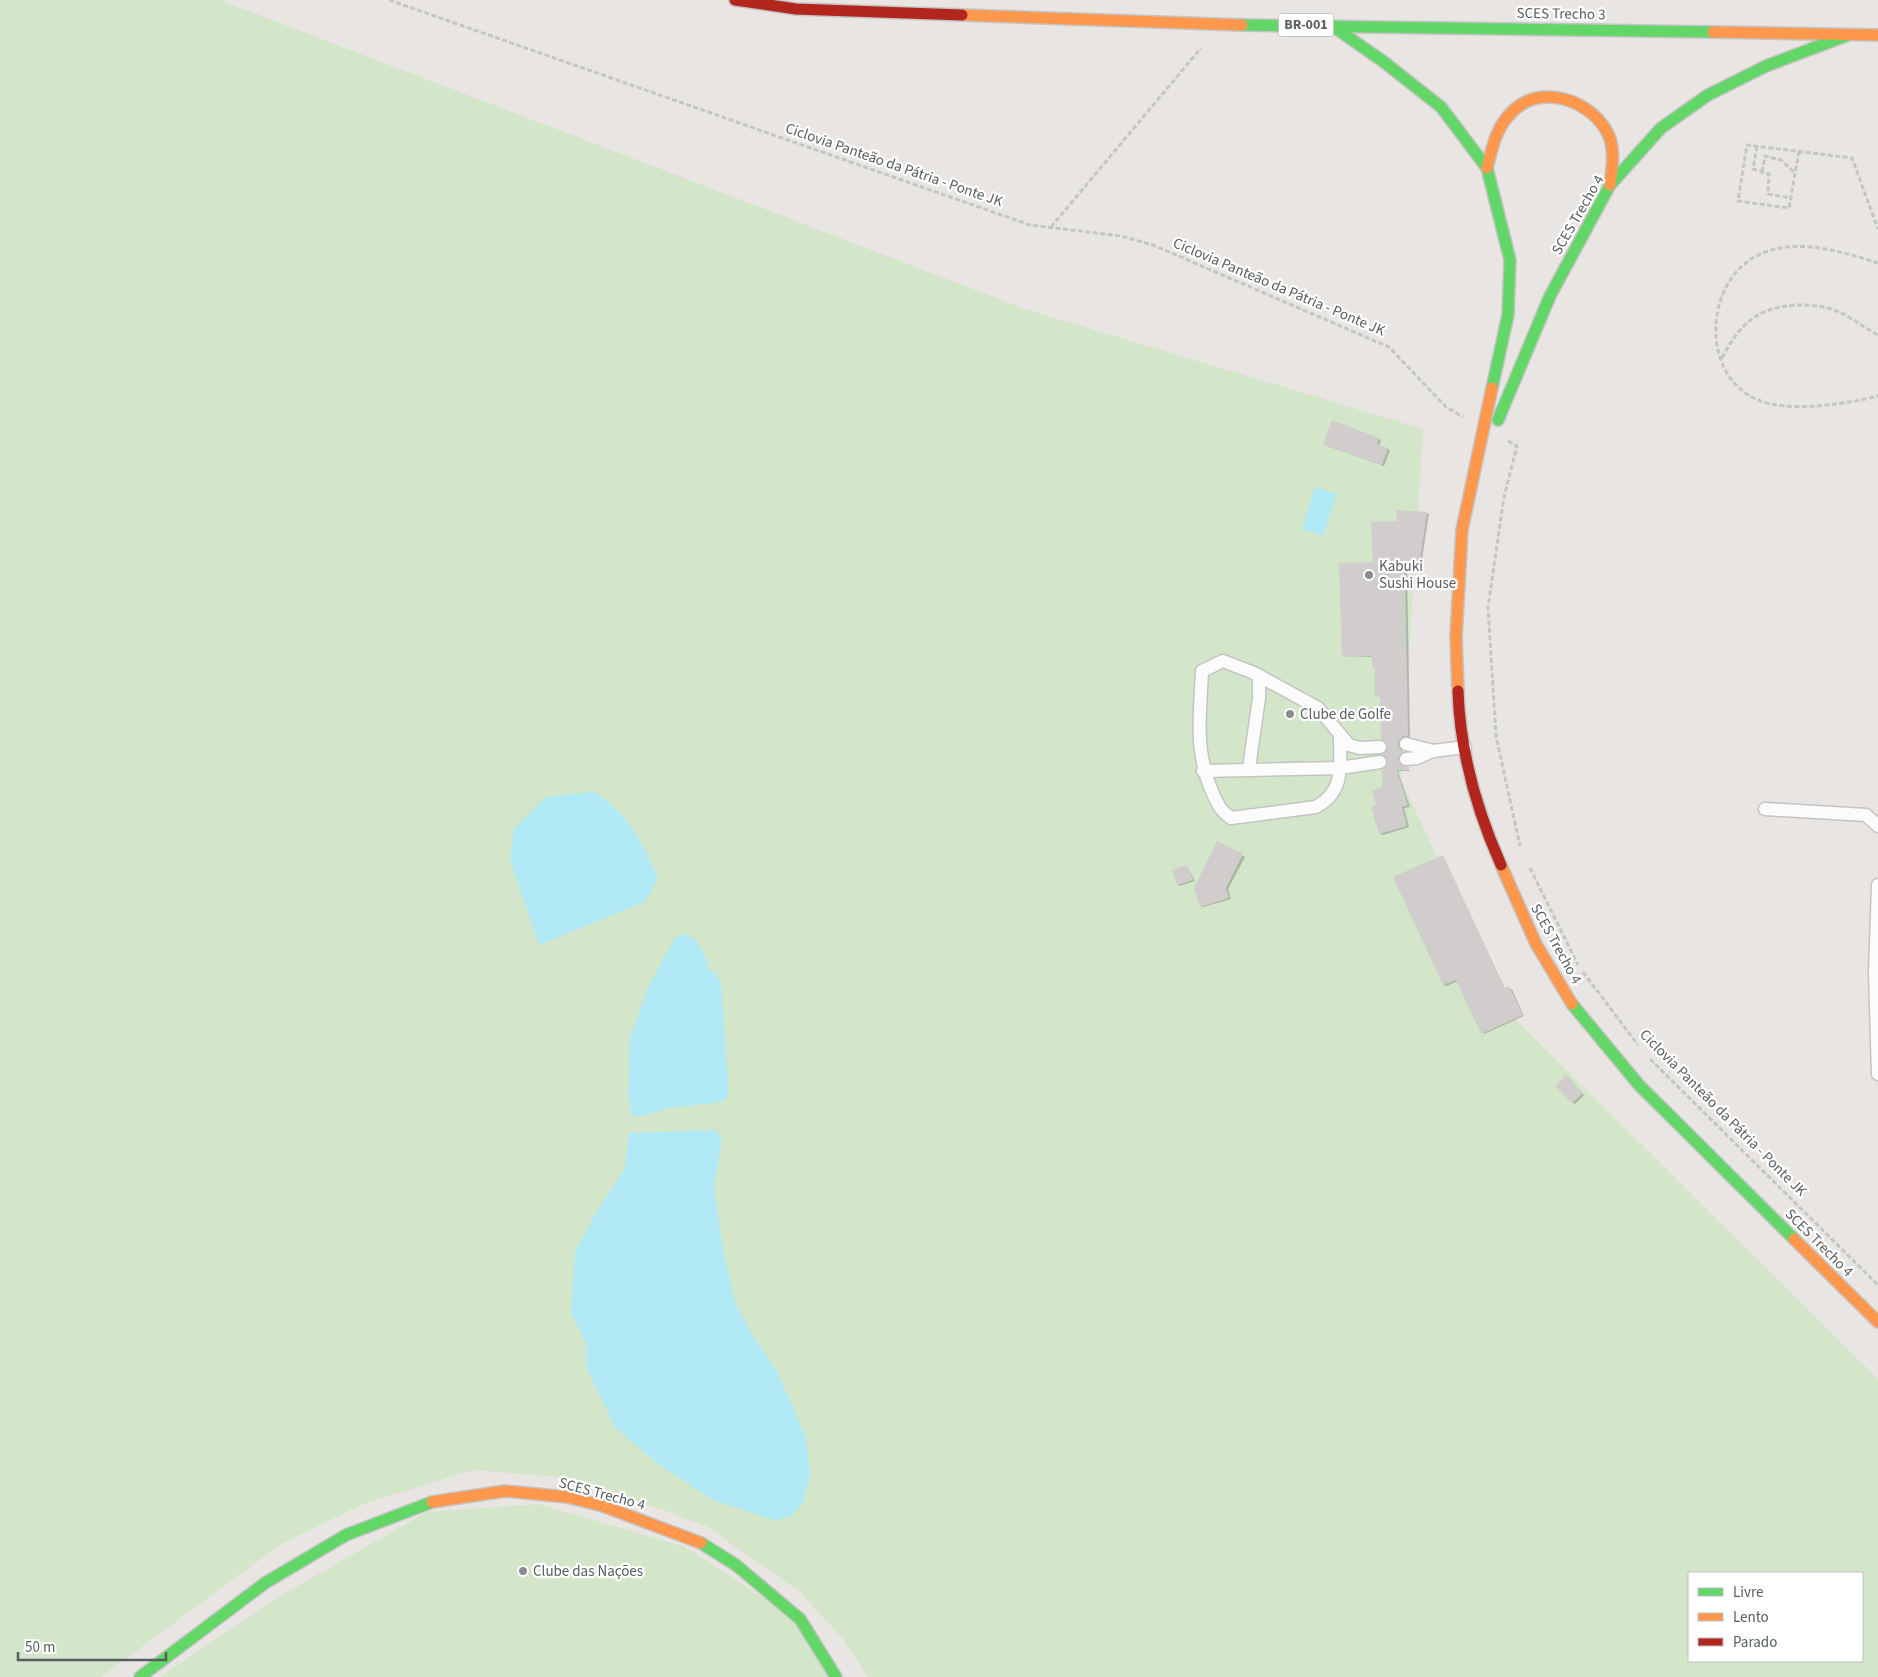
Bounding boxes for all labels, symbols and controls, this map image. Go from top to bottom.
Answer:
street label: SCES Trecho 3 [1516,3,1606,25]
road number: BR-001 [1278,14,1334,36]
street label: Ciclovia Panteão da Pátria - Ponte JK [783,118,1006,212]
street label: SCES Trecho 4 [1547,171,1610,259]
street label: Ciclovia Panteão da Pátria - Ponte JK [1170,233,1389,341]
place label: Kabuki Sushi House [1379,556,1456,594]
marker: Kabuki Sushi House [1363,569,1375,581]
place label: Clube de Golfe [1300,704,1391,725]
marker: Clube de Golfe [1284,708,1296,720]
street label: SCES Trecho 4 [1525,900,1587,988]
street label: Ciclovia Panteão da Pátria - Ponte JK [1635,1025,1811,1201]
street label: SCES Trecho 4 [1780,1204,1858,1282]
street label: SCES Trecho 4 [556,1472,648,1516]
place label: Clube das Nações [533,1561,643,1582]
marker: Clube das Nações [517,1565,529,1577]
legend [1688,1572,1863,1662]
text: Livre [1733,1582,1763,1603]
text: Lento [1733,1607,1769,1628]
scale bar [18,1630,165,1662]
text: Parado [1733,1632,1777,1653]
text: 50 m [25,1637,55,1658]

